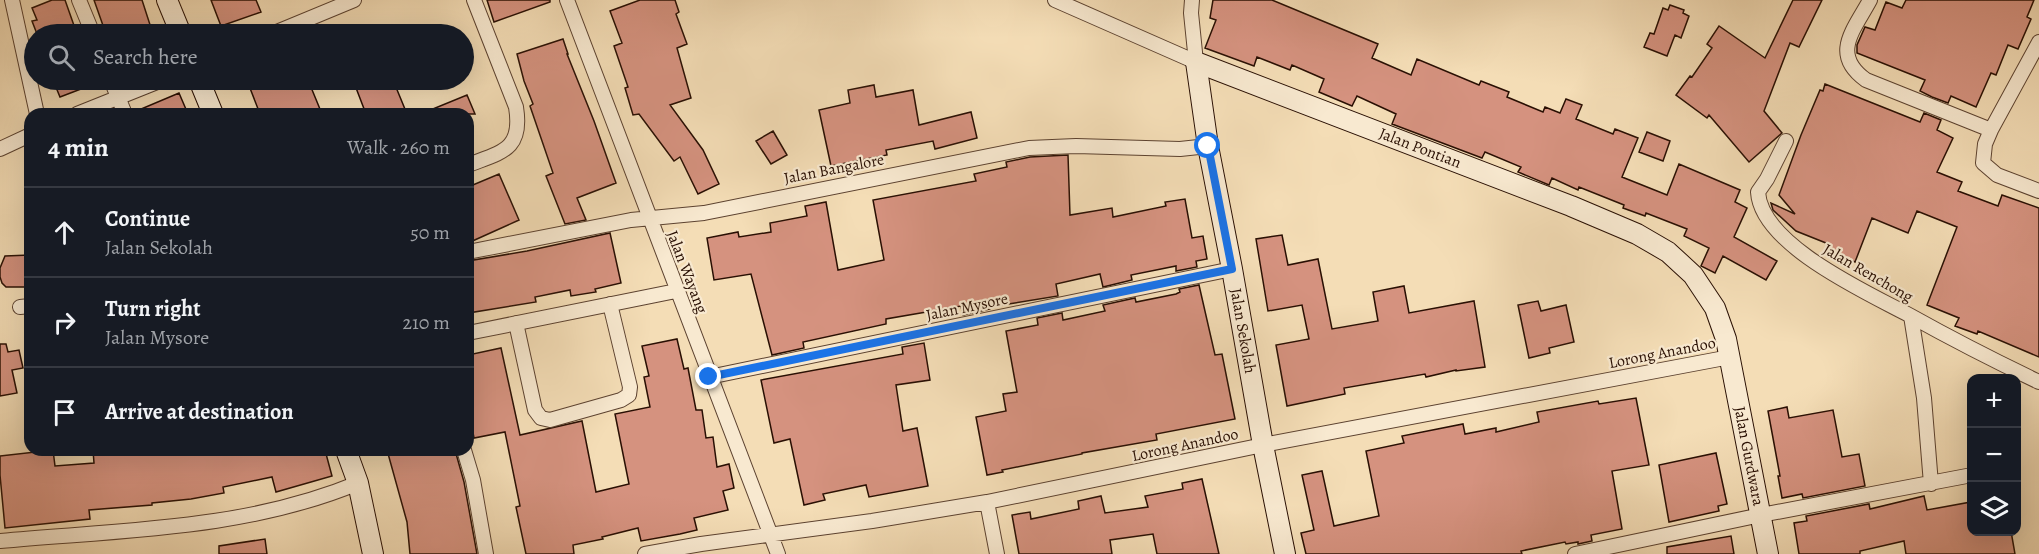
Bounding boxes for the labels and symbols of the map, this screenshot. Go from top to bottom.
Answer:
street label: Jalan Pontian [1376,122,1465,174]
route start [1194,132,1220,158]
street label: Jalan Bangalore [782,149,886,189]
street label: Jalan Wayang [661,227,713,317]
street label: Jalan Renchong [1819,238,1917,308]
street label: Jalan Sekolah [1225,286,1261,376]
street label: Jalan Mysore [924,288,1010,326]
street label: Lorong Anandoo [1607,332,1717,374]
route end [695,363,721,389]
street label: Jalan Gurdwara [1728,404,1769,508]
street label: Lorong Anandoo [1130,423,1240,467]

